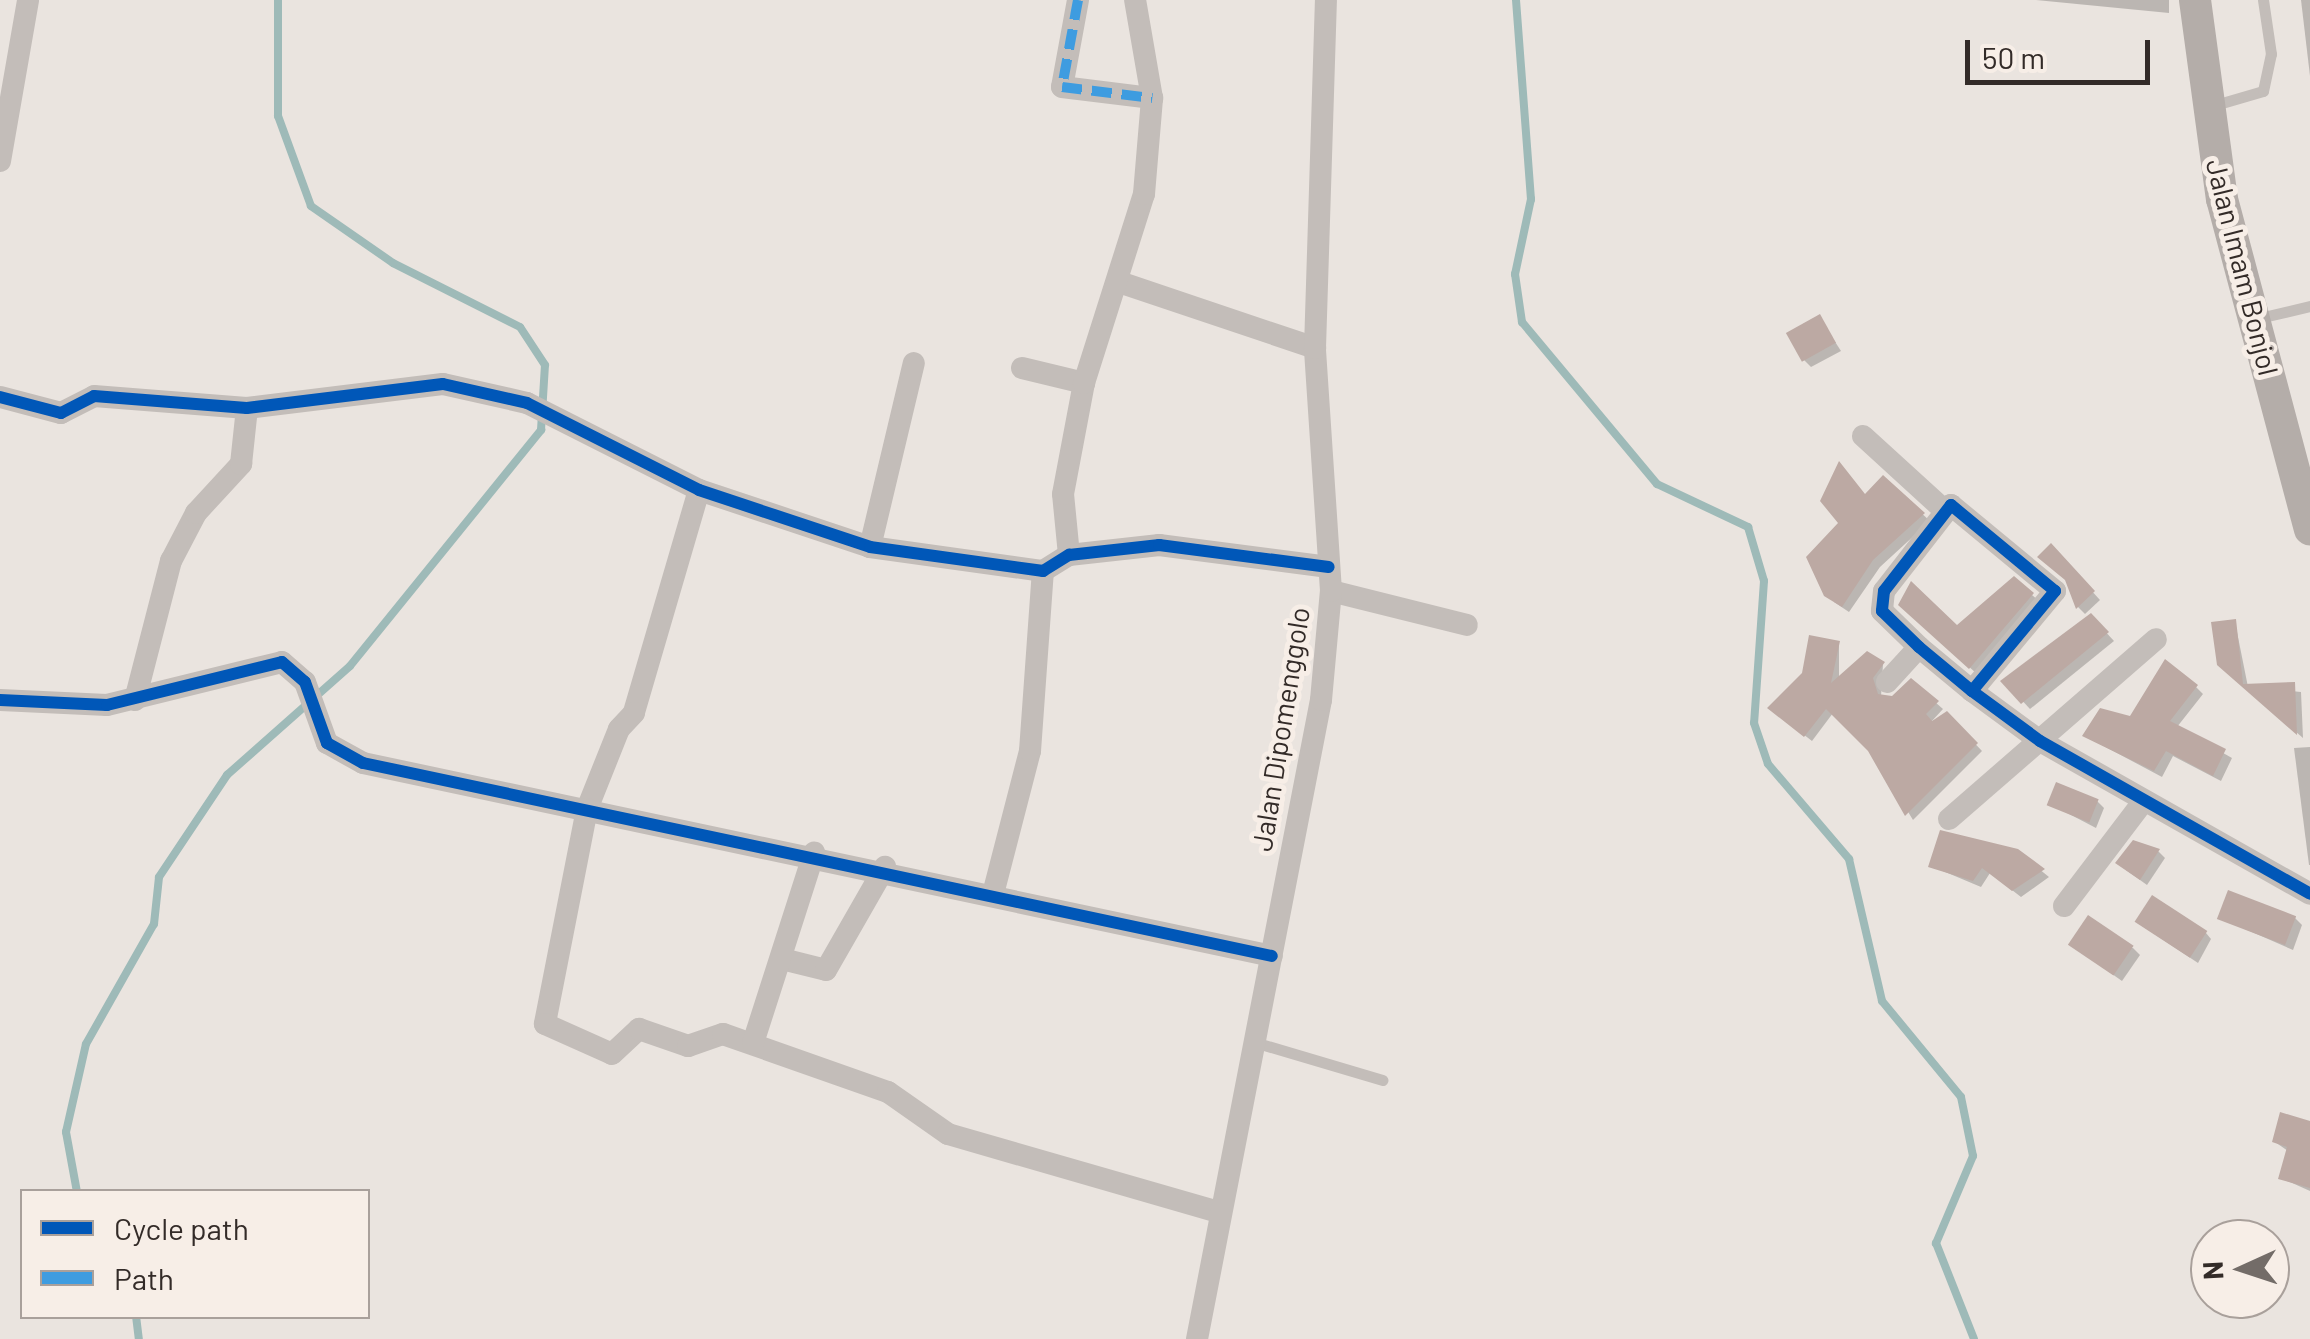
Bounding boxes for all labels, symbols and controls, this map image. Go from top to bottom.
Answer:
scale bar [1970,20,2155,82]
text: 50 m [1982,39,2045,75]
street label: Jalan Imam Bonjol [2200,155,2286,379]
street label: Jalan Dipomenggolo [1244,605,1316,853]
legend [20,1189,370,1319]
text: Cycle path [114,1210,249,1246]
north arrow [2190,1219,2290,1319]
text: Path [114,1260,174,1296]
text: N [2195,1260,2230,1281]

